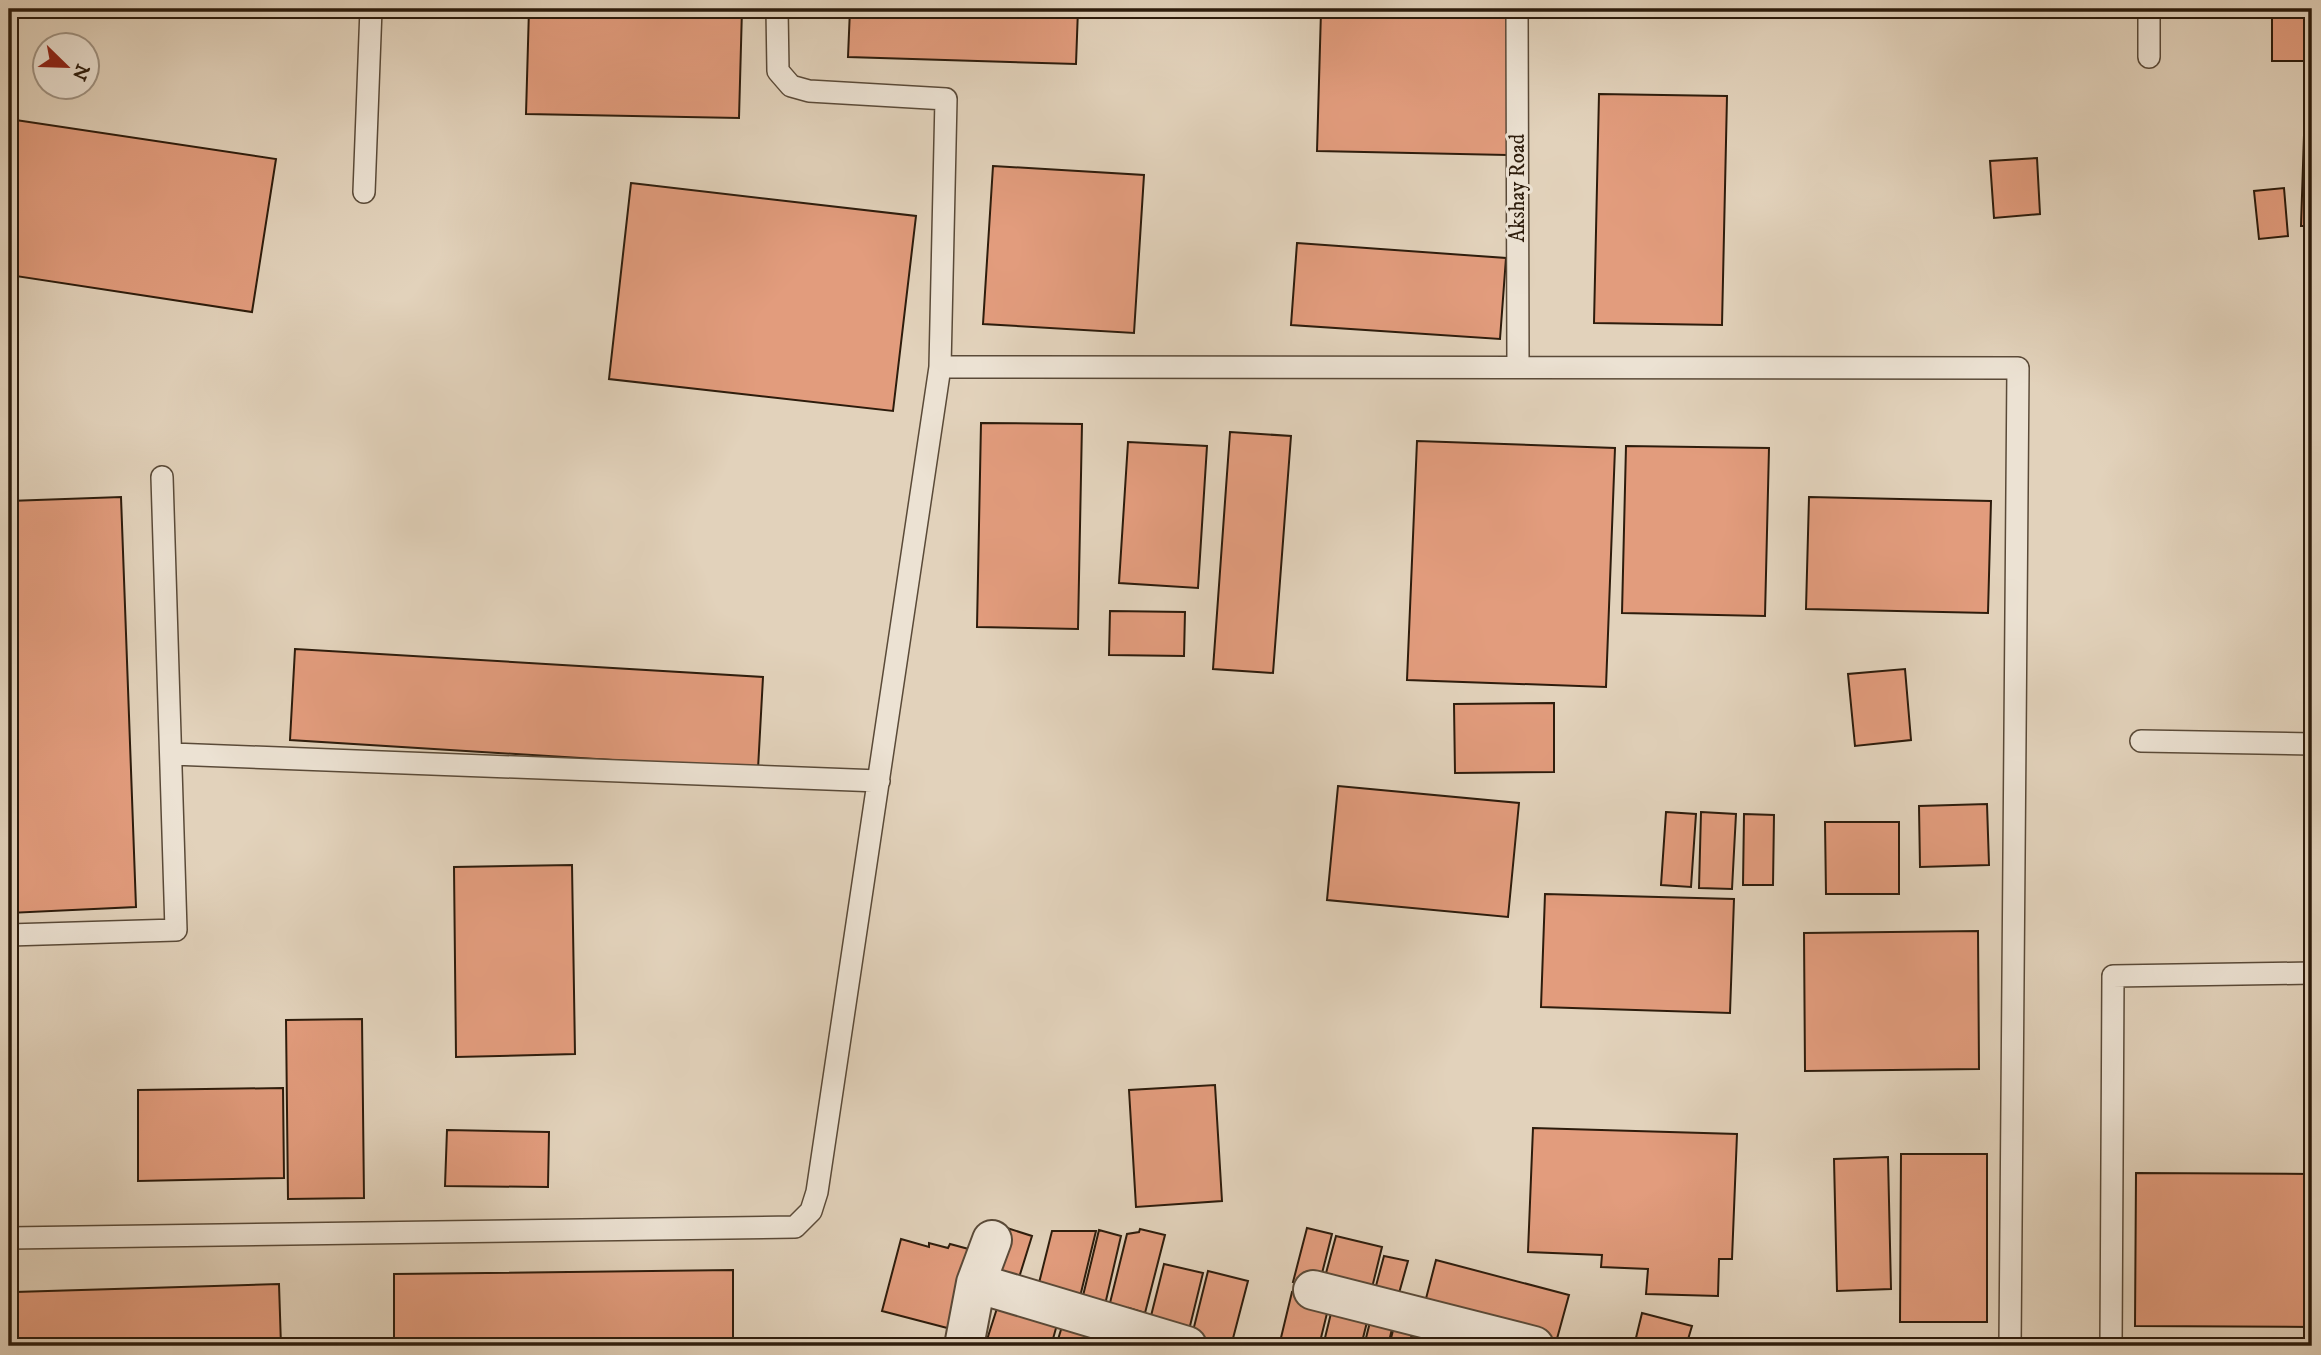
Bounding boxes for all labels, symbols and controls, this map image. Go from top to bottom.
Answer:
north arrow [32,32,102,102]
text: N [66,60,94,84]
street label: Akshay Road [1505,133,1531,242]

